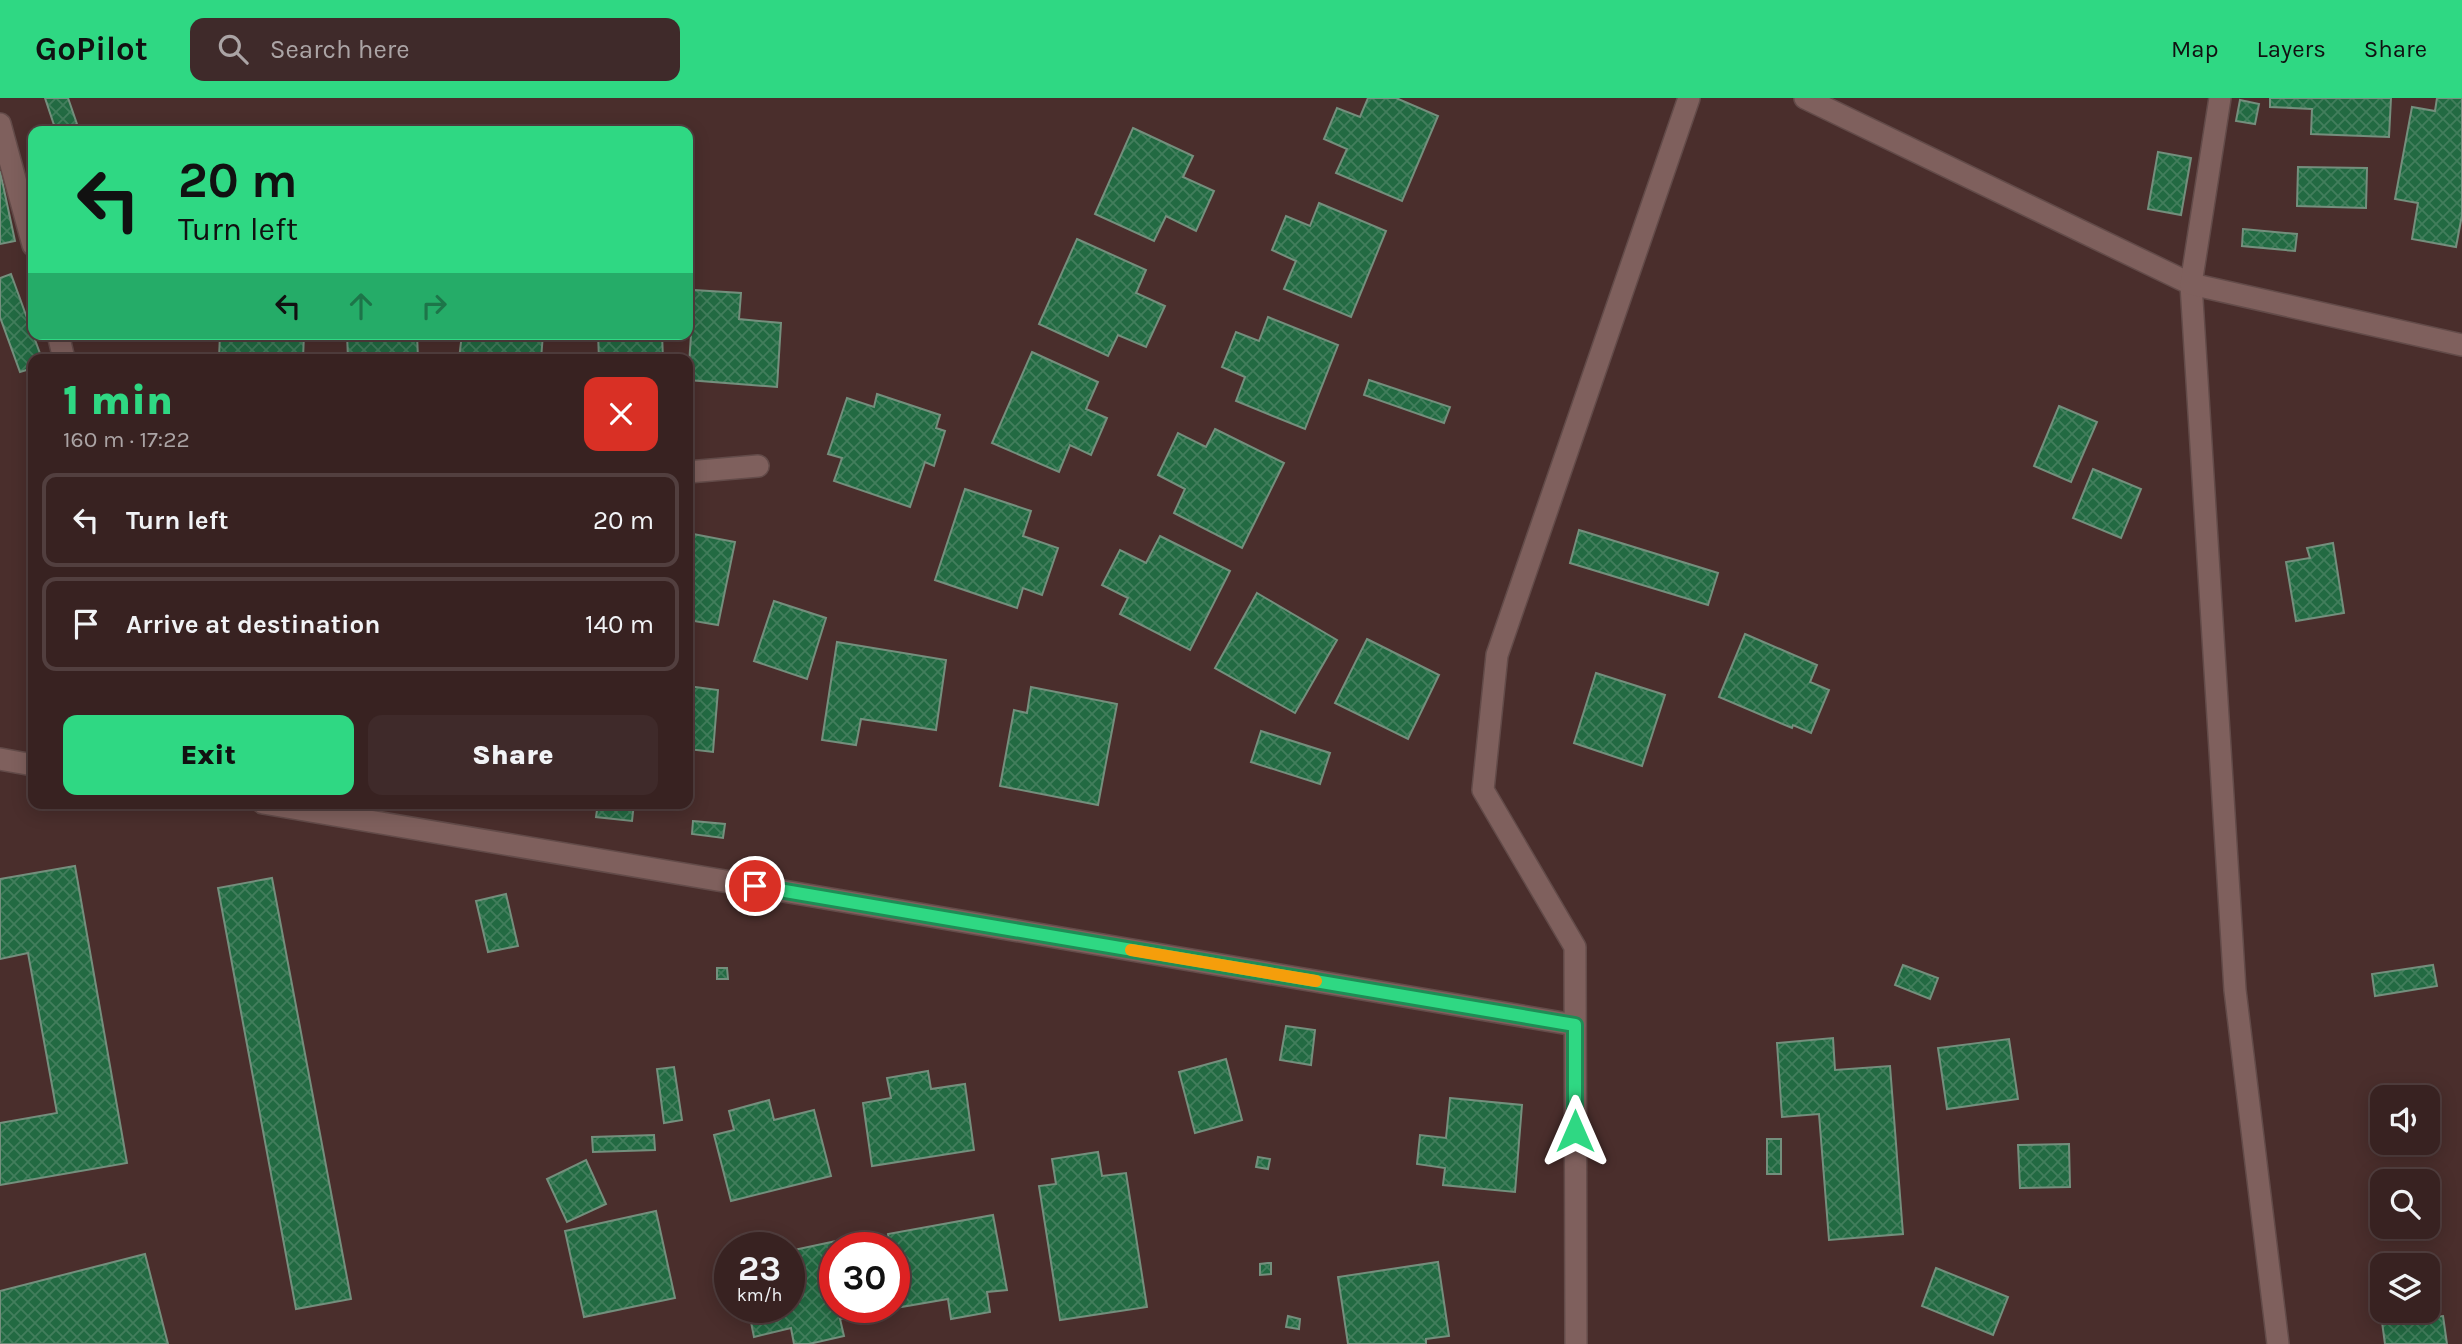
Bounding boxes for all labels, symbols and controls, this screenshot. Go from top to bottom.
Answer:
search box [190,18,680,81]
text: GoPilot [35,30,148,68]
icon: search [214,30,252,68]
text: Search here [270,34,410,65]
text: Map [2171,35,2219,63]
text: Layers [2257,35,2326,63]
text: Share [2364,35,2427,63]
text: 20 m [178,152,298,209]
icon: left [63,154,154,245]
text: Turn left [178,211,298,248]
icon: left [269,287,307,325]
icon: ahead [342,287,380,325]
icon: right [415,287,453,325]
text: 1 min [63,375,173,425]
button: close [584,377,658,451]
text: 160 m · 17:22 [63,426,190,453]
icon: left [67,501,105,539]
text: Turn left [126,505,228,536]
text: 20 m [593,505,654,536]
icon: arrive [67,605,105,643]
text: Arrive at destination [126,609,380,640]
text: 140 m [585,609,654,640]
button: Exit [63,715,354,795]
button: Share [368,715,658,795]
pin [725,856,785,916]
icon: arrive [736,867,774,905]
map controls [2370,1085,2440,1323]
button: sound [2370,1085,2440,1155]
position arrow [1538,1094,1612,1168]
button: search [2370,1169,2440,1239]
speed limit sign: 30 [819,1232,910,1323]
text: 23 [738,1248,781,1289]
button: layers [2370,1253,2440,1323]
text: km/h [737,1284,782,1306]

